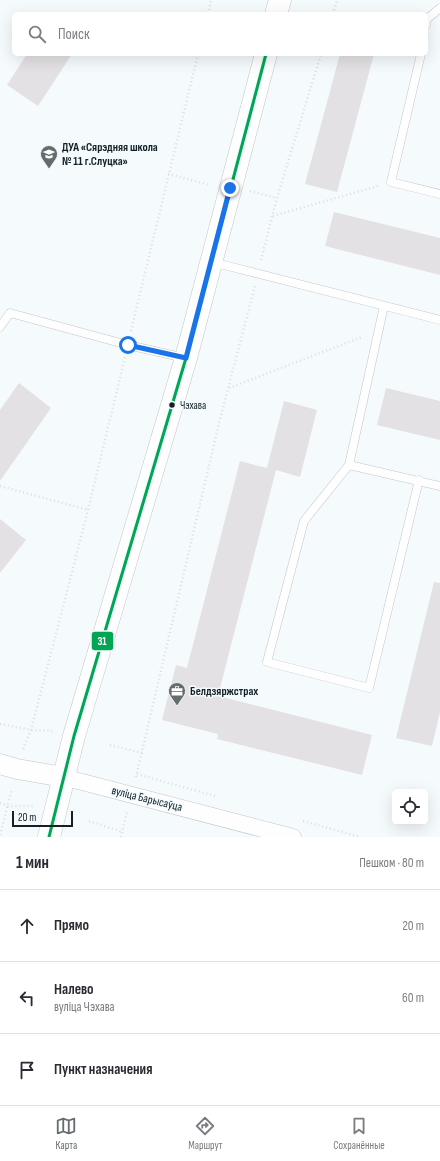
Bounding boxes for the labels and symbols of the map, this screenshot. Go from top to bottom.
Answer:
place label: ДУА «Сярэдняя школа № 11 г.Слуцка» [62,140,158,169]
school or university icon: ДУА «Сярэдняя школа № 11 г.Слуцка» [39,144,59,169]
route end [221,179,239,197]
route start [119,336,137,354]
place label: Чэхава [180,399,206,412]
marker: Чэхава [167,400,177,410]
line badge: 31 [91,631,114,651]
text: 31 [97,635,107,648]
office icon: Белдзяржстрах [167,681,187,706]
place label: Белдзяржстрах [190,684,258,699]
street label: вуліца Барысаўца [110,783,184,815]
scale bar [12,809,73,828]

